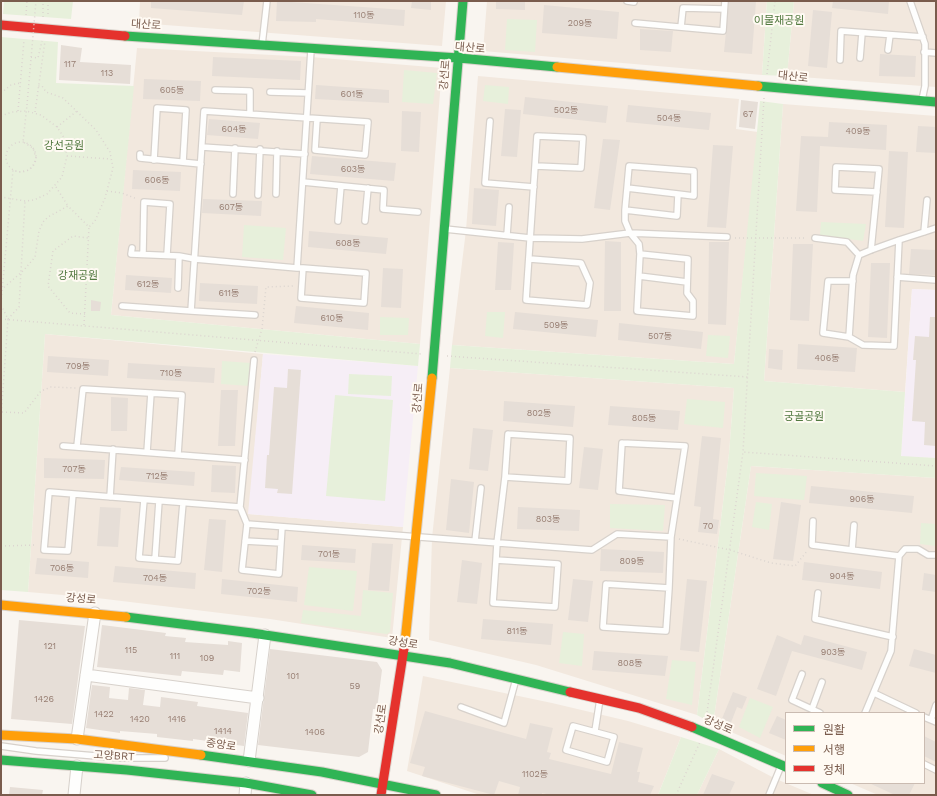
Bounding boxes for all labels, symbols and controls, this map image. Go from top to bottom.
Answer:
house number: 110동 [354,10,374,20]
park label: 이물재공원 [754,14,804,28]
street label: 대산로 [130,17,162,33]
house number: 209동 [568,18,592,28]
street label: 대산로 [454,40,486,56]
house number: 117 [64,59,76,69]
street label: 강선로 [437,59,453,91]
house number: 113 [101,68,113,78]
street label: 대산로 [777,69,809,85]
house number: 605동 [160,85,184,95]
house number: 601동 [341,89,363,99]
house number: 502동 [554,105,578,115]
house number: 67 [743,109,753,119]
house number: 504동 [657,113,681,123]
house number: 604동 [222,124,246,134]
house number: 409동 [846,126,870,136]
park label: 강선공원 [44,139,84,153]
house number: 603동 [341,164,365,174]
house number: 606동 [145,175,169,185]
house number: 607동 [219,202,243,212]
house number: 608동 [336,238,360,248]
park label: 강재공원 [58,269,98,283]
house number: 612동 [137,279,159,289]
house number: 611동 [219,288,239,298]
house number: 610동 [321,313,343,323]
house number: 509동 [544,320,568,330]
house number: 507동 [648,331,672,341]
house number: 406동 [815,353,839,363]
house number: 709동 [66,361,90,371]
house number: 710동 [160,368,182,378]
street label: 강선로 [410,382,426,414]
house number: 802동 [527,408,551,418]
park label: 궁골공원 [784,410,824,424]
house number: 805동 [632,413,656,423]
house number: 707동 [62,464,86,474]
house number: 712동 [146,471,168,481]
house number: 906동 [850,494,874,504]
house number: 803동 [536,514,560,524]
house number: 70 [703,521,713,531]
house number: 701동 [318,549,340,559]
house number: 809동 [620,556,644,566]
house number: 706동 [50,563,74,573]
house number: 904동 [830,571,854,581]
house number: 704동 [143,573,167,583]
house number: 702동 [247,586,271,596]
street label: 강성로 [65,591,97,607]
house number: 811동 [507,626,527,636]
street label: 강성로 [387,634,419,652]
house number: 121 [44,641,56,651]
house number: 115 [125,645,137,655]
house number: 903동 [821,647,845,657]
house number: 111 [170,651,180,661]
house number: 109 [200,653,214,663]
house number: 808동 [618,658,642,668]
house number: 101 [287,671,299,681]
house number: 59 [350,681,360,691]
house number: 1426 [34,694,54,704]
street label: 강선로 [372,703,390,735]
house number: 1422 [94,709,114,719]
legend [785,712,925,784]
street label: 강성로 [701,713,735,737]
house number: 1420 [130,714,150,724]
house number: 1416 [168,714,186,724]
text: 원활 [823,723,845,737]
house number: 1414 [214,726,232,736]
house number: 1406 [305,727,325,737]
street label: 중앙로 [205,736,237,754]
text: 서행 [823,743,845,757]
street label: 고양BRT [93,748,135,764]
text: 정체 [823,763,845,777]
house number: 1102동 [522,769,548,779]

